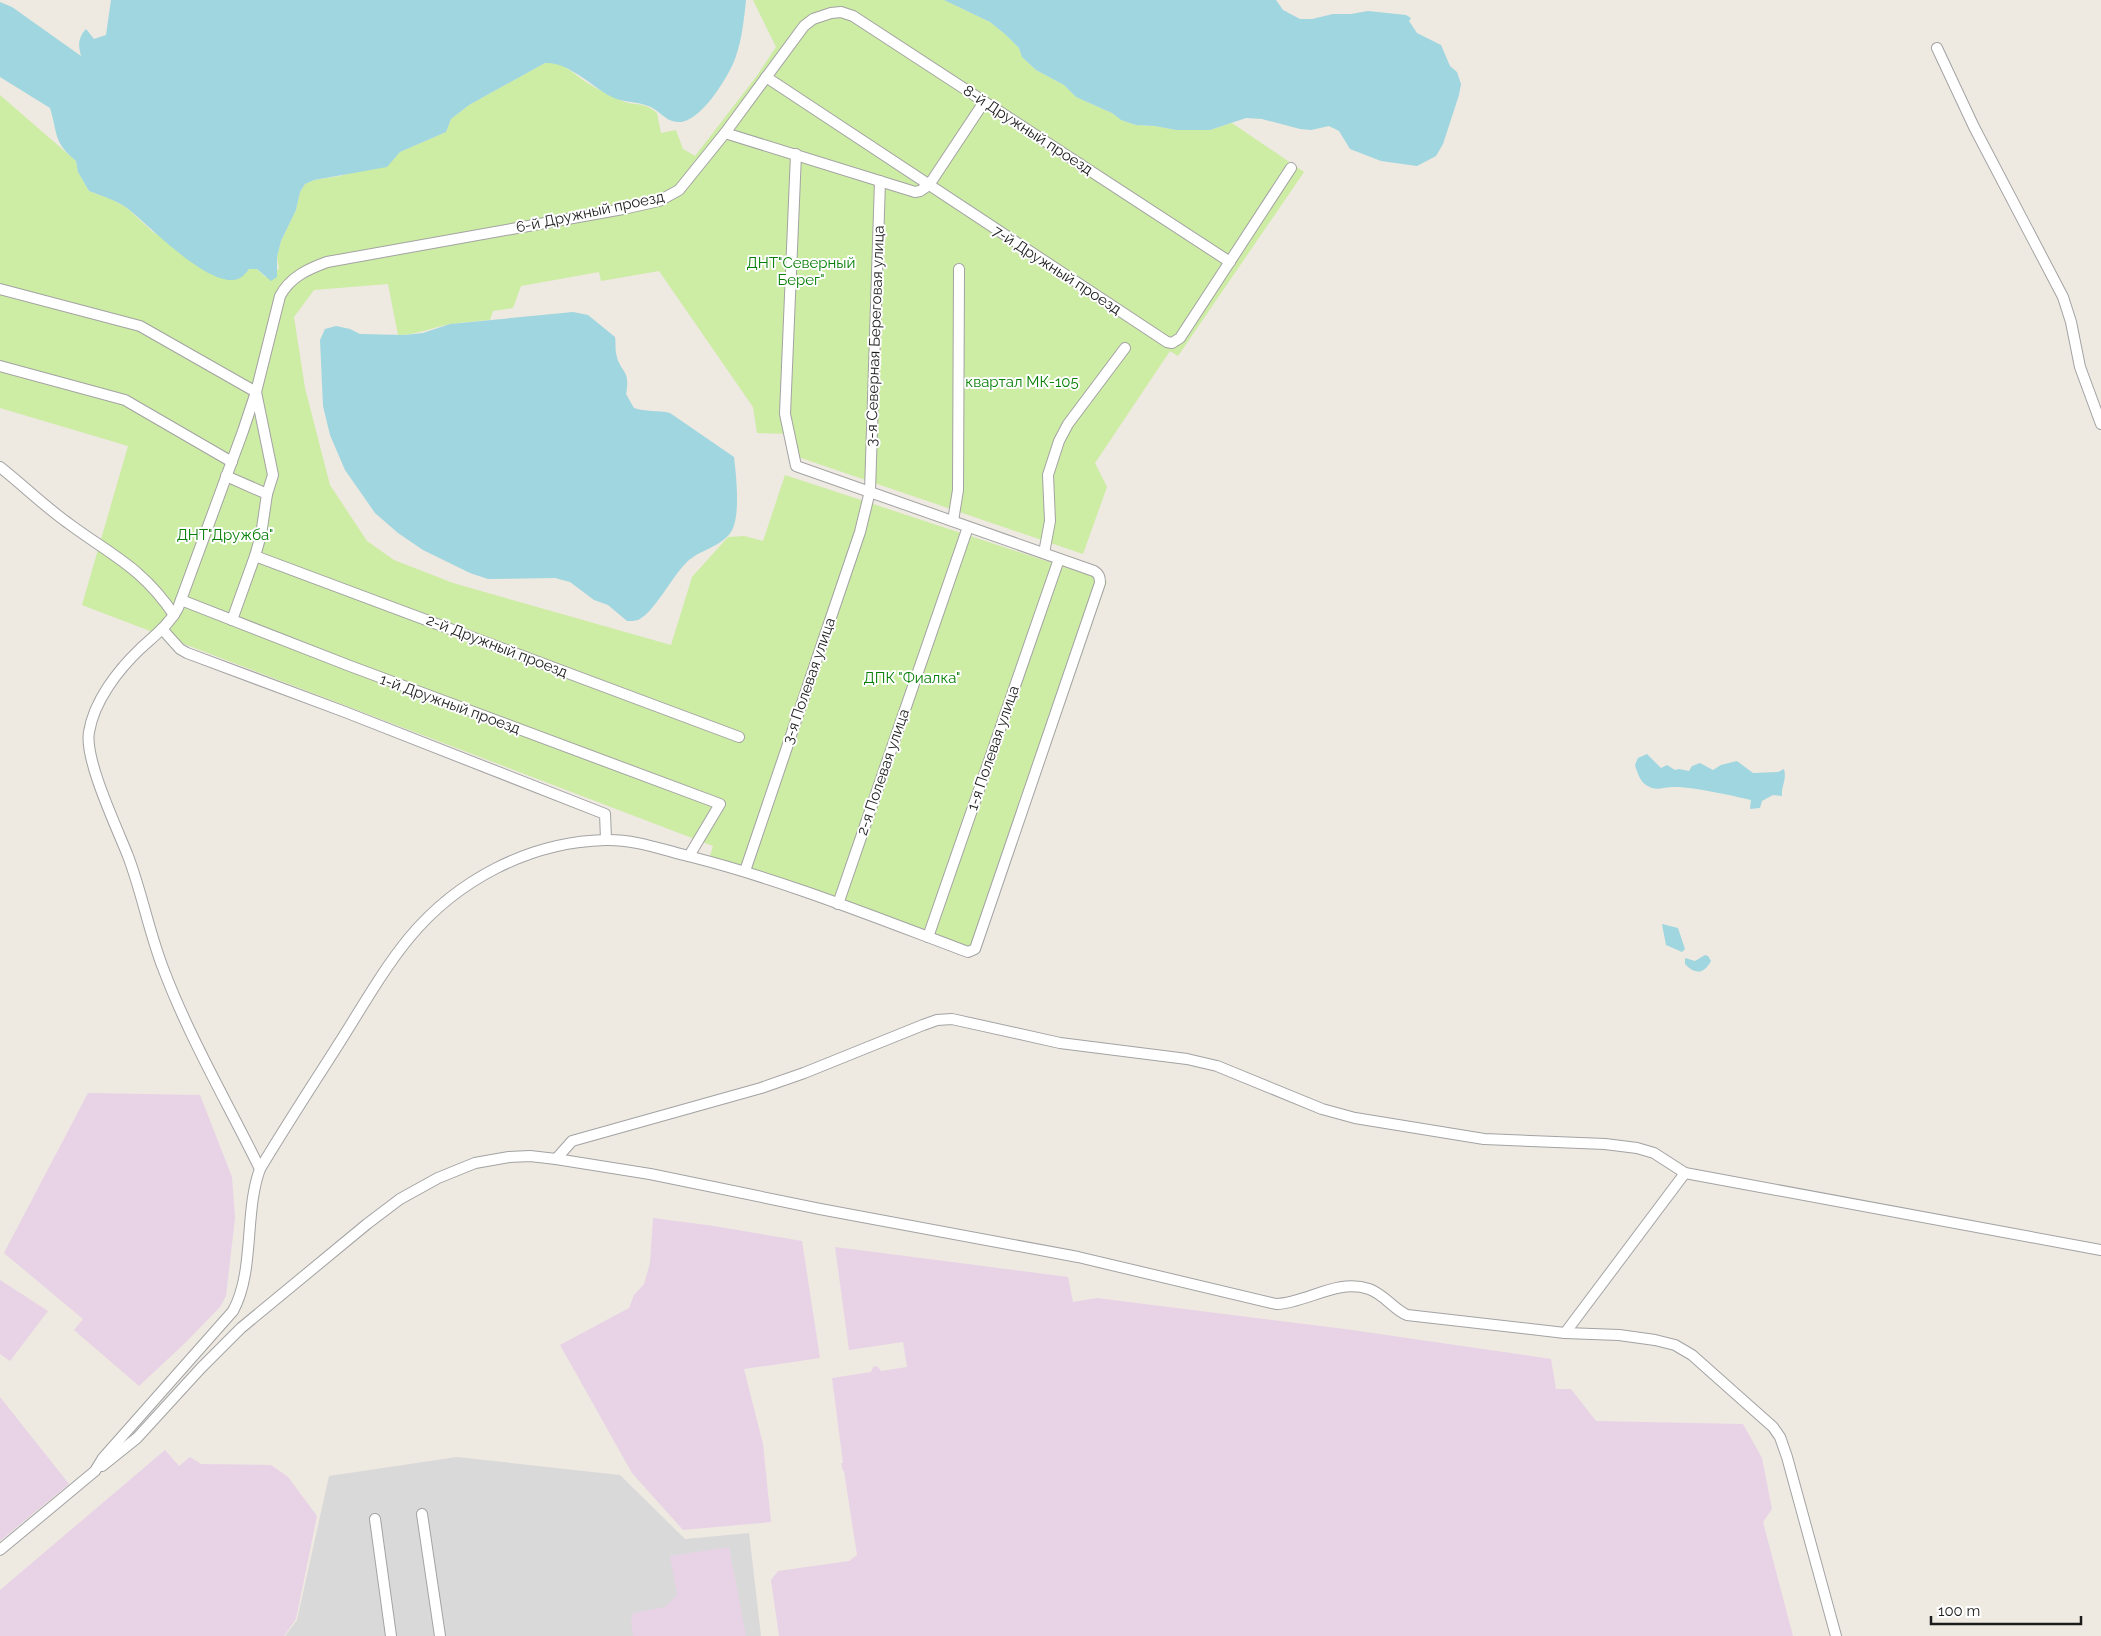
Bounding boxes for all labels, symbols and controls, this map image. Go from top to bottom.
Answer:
street label: 8-й Дружный проезд [960,81,1096,179]
street label: 6-й Дружный проезд [514,187,666,237]
street label: 7-й Дружный проезд [989,222,1125,318]
street label: 3-я Северная Береговая улица [862,225,888,447]
park label: ДНТ"Северный Берег" [747,254,855,289]
park label: квартал МК-105 [965,373,1079,391]
park label: ДНТ"Дружба" [177,526,273,544]
street label: 2-й Дружный проезд [424,611,570,681]
street label: 3-я Полевая улица [779,615,839,747]
park label: ДПК "Фиалка" [863,669,961,687]
street label: 1-й Дружный проезд [377,670,523,738]
street label: 1-я Полевая улица [963,683,1023,813]
street label: 2-я Полевая улица [853,706,913,838]
scale bar [1931,1594,2081,1626]
text: 100 m [1938,1602,1980,1620]

